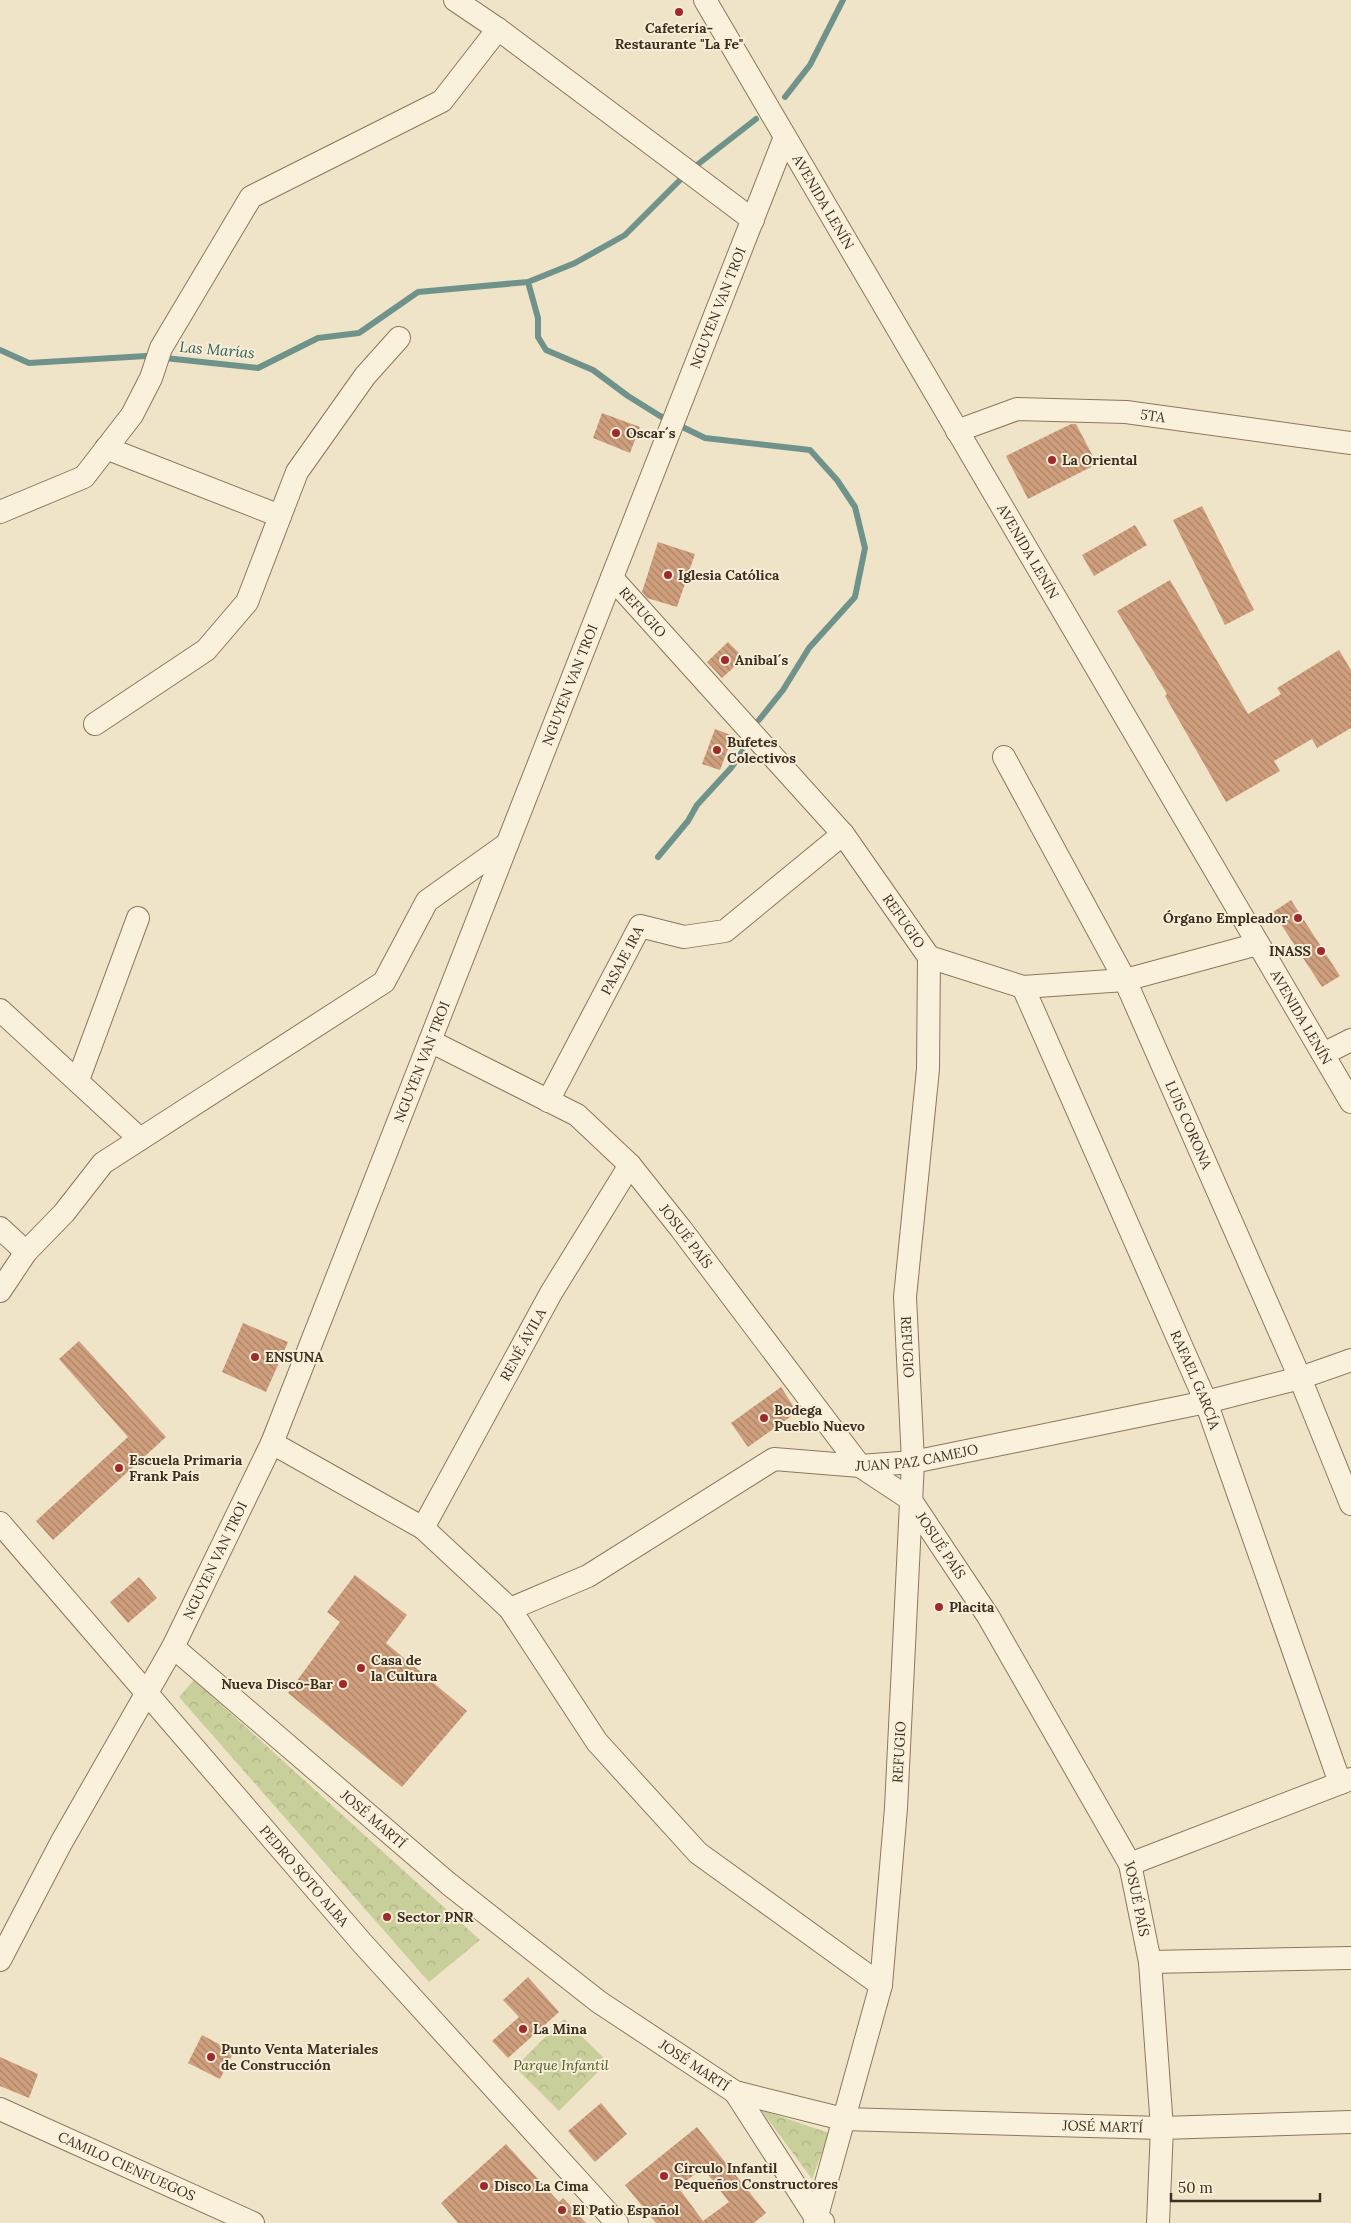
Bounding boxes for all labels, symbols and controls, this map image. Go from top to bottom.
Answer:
marker: Cafetería- Restaurante "La Fe" [673,6,685,18]
place label: Cafetería- Restaurante "La Fe" [615,19,743,53]
street label: AVENIDA LENÍN [788,150,858,253]
street label: NGUYEN VAN TROI [686,245,750,371]
water label: Las Marías [179,337,255,362]
street label: 5TA [1139,405,1167,426]
place label: Oscar´s [626,424,676,442]
marker: Oscar´s [610,427,622,439]
place label: La Oriental [1062,451,1138,469]
marker: La Oriental [1046,454,1058,466]
street label: AVENIDA LENÍN [993,500,1063,602]
place label: Iglesia Católica [678,566,780,584]
marker: Iglesia Católica [662,569,674,581]
street label: REFUGIO [615,583,670,641]
street label: NGUYEN VAN TROI [538,622,602,748]
place label: Anibal´s [735,651,788,669]
marker: Anibal´s [719,654,731,666]
place label: Bufetes Colectivos [727,733,796,767]
marker: Bufetes Colectivos [711,744,723,756]
street label: REFUGIO [879,890,929,952]
place label: Órgano Empleador [1163,909,1288,927]
marker: Órgano Empleador [1292,912,1304,924]
street label: PASAJE 1RA [597,923,648,998]
place label: INASS [1269,942,1311,960]
marker: INASS [1315,945,1327,957]
street label: AVENIDA LENÍN [1266,966,1336,1068]
street label: NGUYEN VAN TROI [390,999,454,1125]
street label: LUIS CORONA [1161,1078,1216,1172]
street label: JOSUÉ PAÍS [655,1199,717,1272]
street label: RENÉ ÁVILA [496,1305,550,1384]
street label: REFUGIO [897,1316,918,1378]
street label: RAFAEL GARCÍA [1166,1327,1224,1432]
place label: ENSUNA [265,1348,324,1366]
marker: ENSUNA [249,1351,261,1363]
place label: Bodega Pueblo Nuevo [774,1401,865,1435]
marker: Bodega Pueblo Nuevo [758,1412,770,1424]
street label: JUAN PAZ CAMEJO [854,1440,980,1475]
place label: Escuela Primaria Frank País [129,1451,243,1485]
marker: Escuela Primaria Frank País [113,1462,125,1474]
street label: NGUYEN VAN TROI [179,1498,251,1622]
street label: JOSUÉ PAÍS [912,1508,970,1582]
place label: Placita [949,1598,995,1616]
marker: Placita [933,1601,945,1613]
place label: Casa de la Cultura [371,1651,438,1685]
marker: Casa de la Cultura [355,1662,367,1674]
place label: Nueva Disco-Bar [221,1675,333,1693]
marker: Nueva Disco-Bar [337,1678,349,1690]
street label: REFUGIO [888,1721,910,1783]
street label: JOSÉ MARTÍ [336,1785,410,1852]
street label: PEDRO SOTO ALBA [256,1822,353,1930]
street label: JOSUÉ PAÍS [1120,1856,1154,1938]
place label: Sector PNR [397,1908,474,1926]
marker: Sector PNR [381,1911,393,1923]
place label: La Mina [533,2020,587,2038]
marker: La Mina [517,2023,529,2035]
street label: JOSÉ MARTÍ [655,2035,733,2095]
place label: Punto Venta Materiales de Construcción [221,2040,378,2074]
marker: Punto Venta Materiales de Construcción [205,2051,217,2063]
park label: Parque Infantil [513,2056,609,2074]
street label: JOSÉ MARTÍ [1061,2116,1144,2136]
street label: CAMILO CIENFUEGOS [55,2127,198,2205]
place label: Círculo Infantil Pequeños Constructores [674,2159,838,2193]
marker: Círculo Infantil Pequeños Constructores [658,2170,670,2182]
scale bar [1171,2170,1320,2202]
place label: Disco La Cima [494,2177,589,2195]
text: 50 m [1178,2178,1213,2197]
marker: Disco La Cima [478,2180,490,2192]
place label: El Patio Español [572,2201,680,2219]
marker: El Patio Español [556,2204,568,2216]

